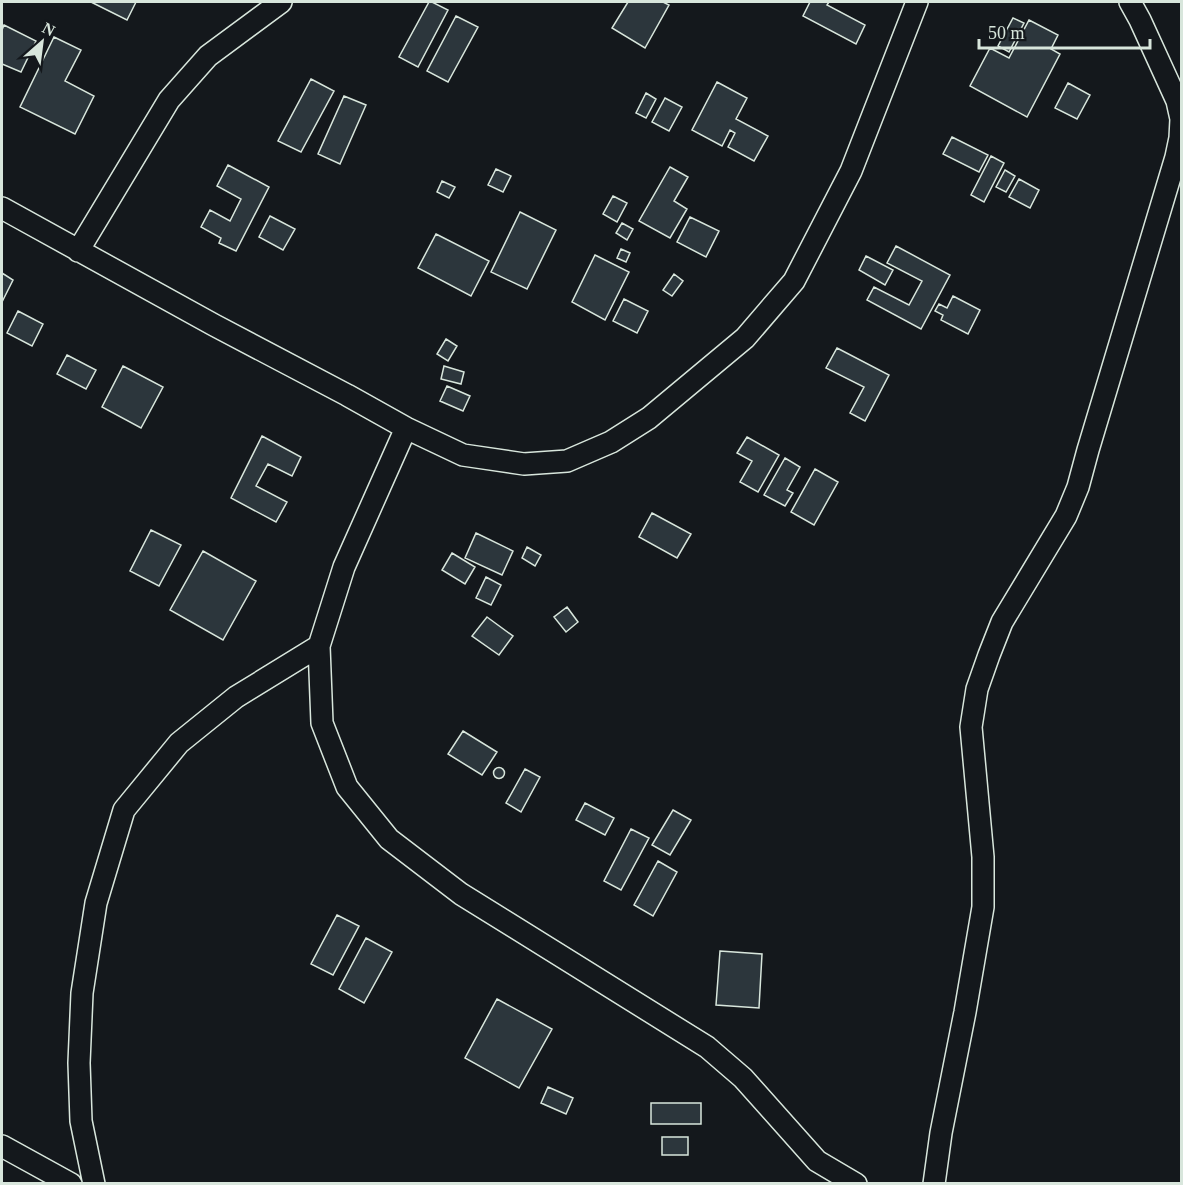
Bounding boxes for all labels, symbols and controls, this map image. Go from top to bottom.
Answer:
north arrow [12,12,72,72]
scale bar [979,12,1150,50]
text: N [40,19,58,40]
text: 50 m [988,23,1025,43]

